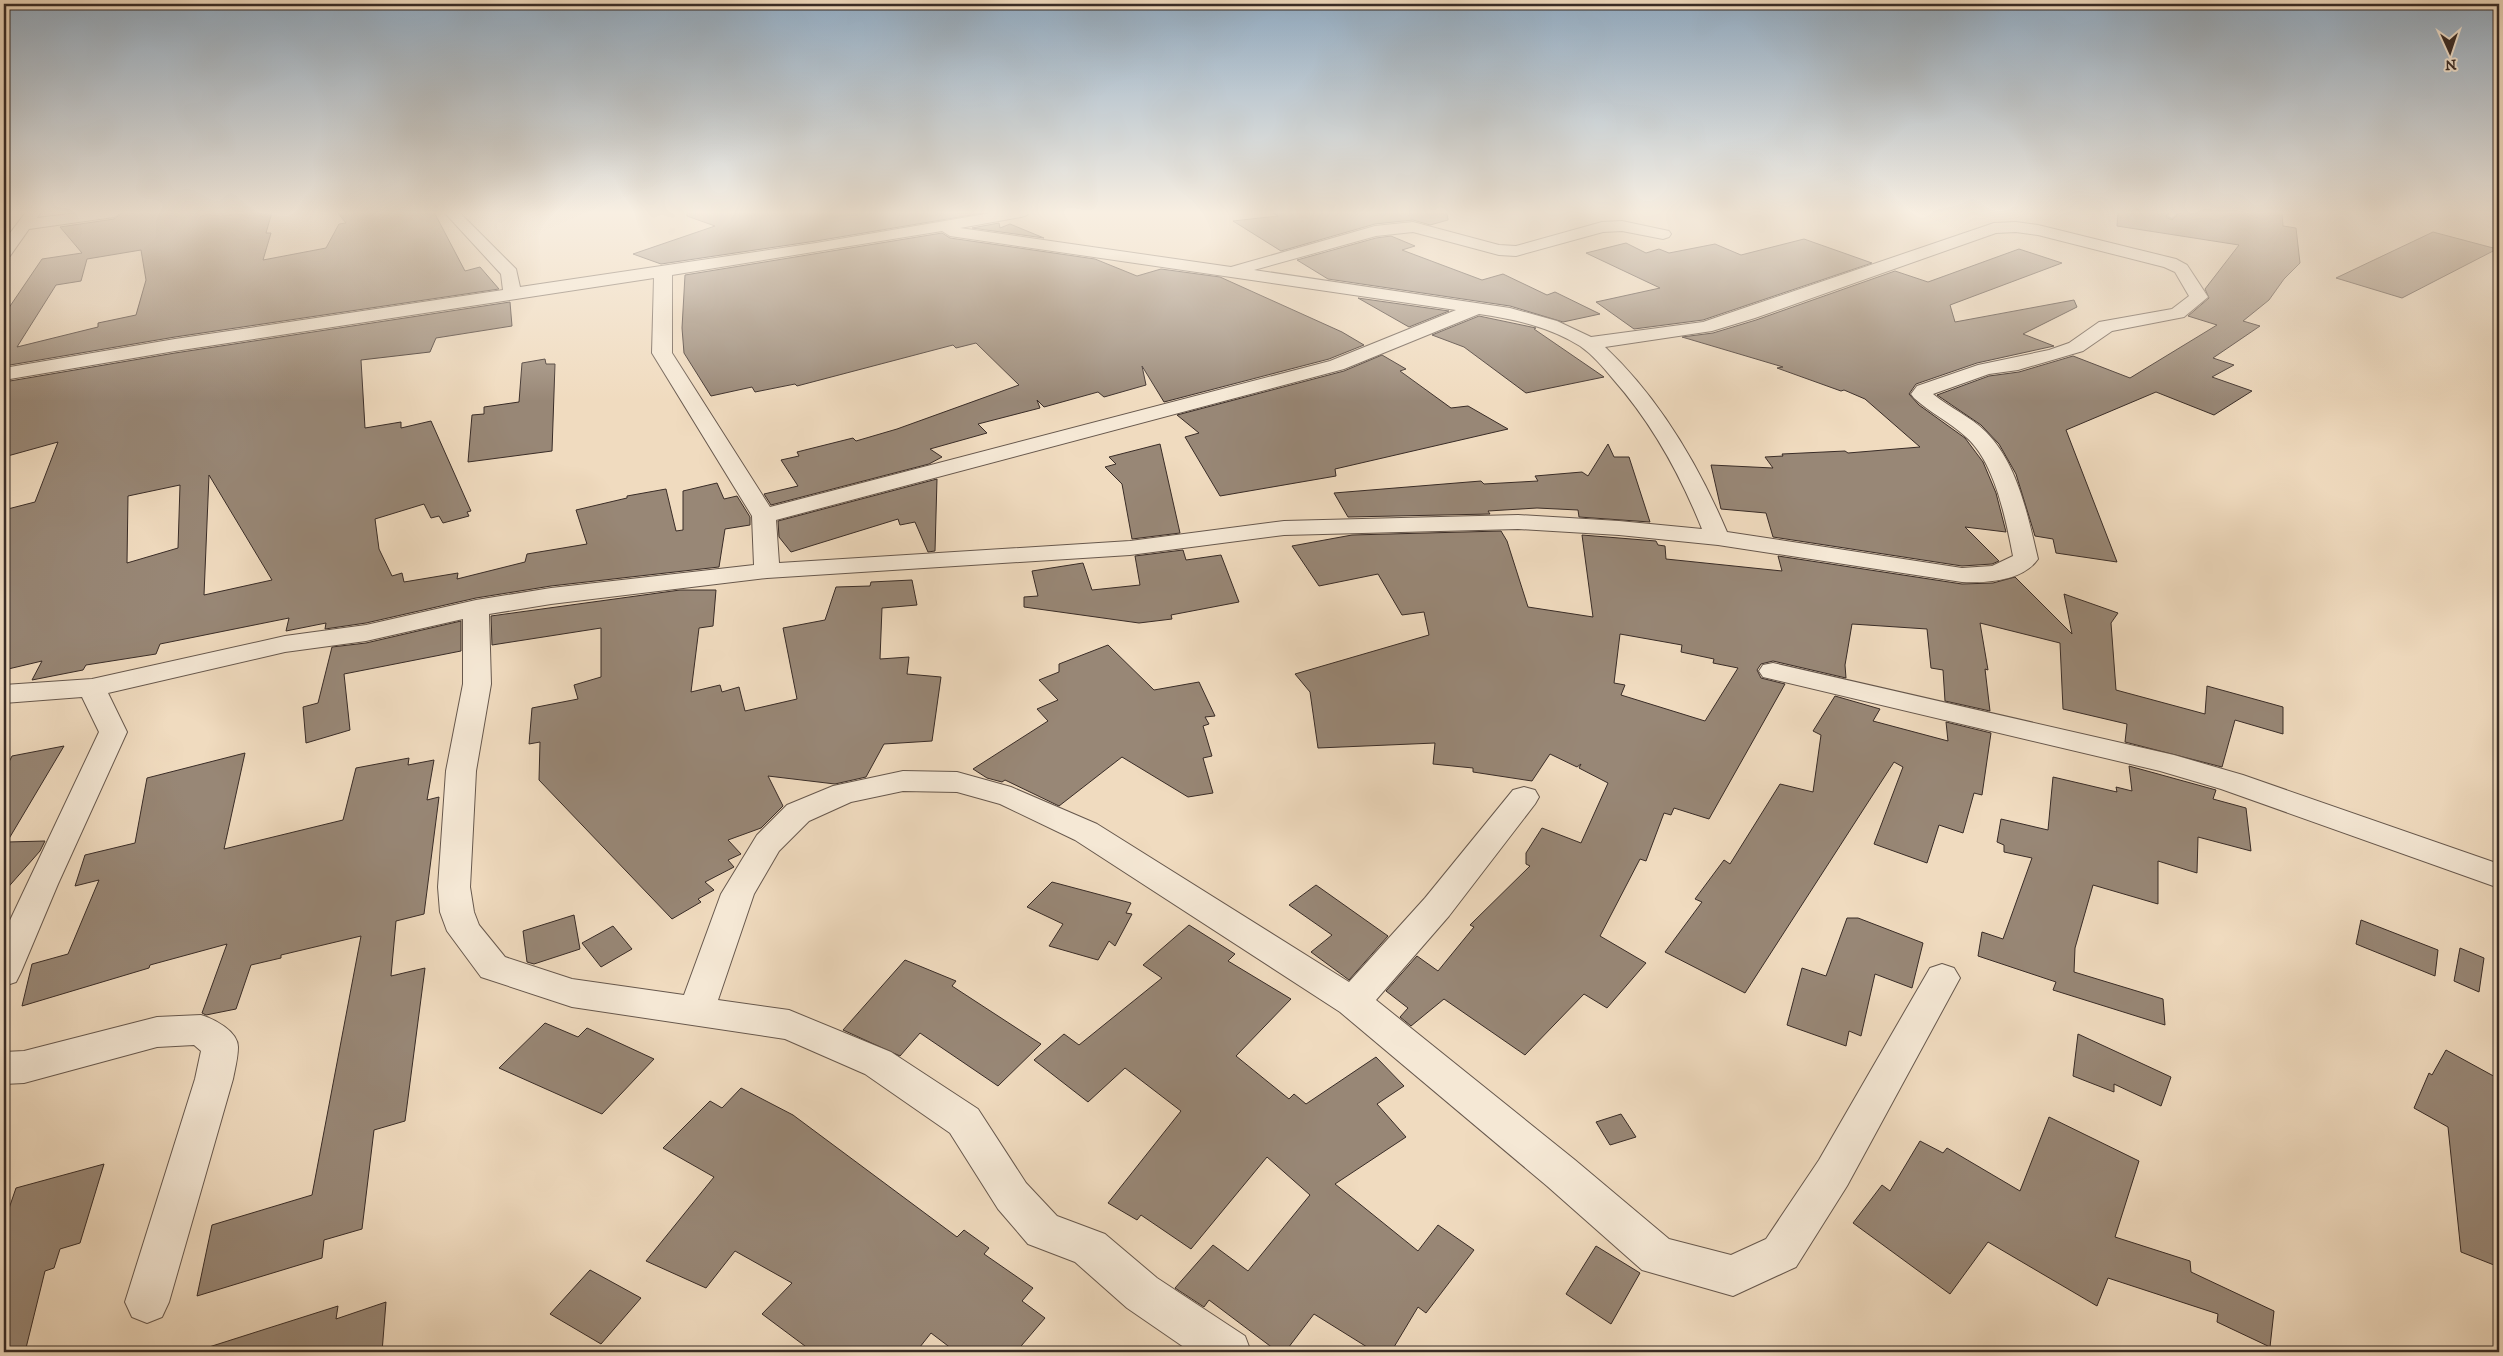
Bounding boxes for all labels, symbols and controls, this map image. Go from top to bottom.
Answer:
north arrow [2426,28,2476,78]
text: N [2444,55,2457,73]

